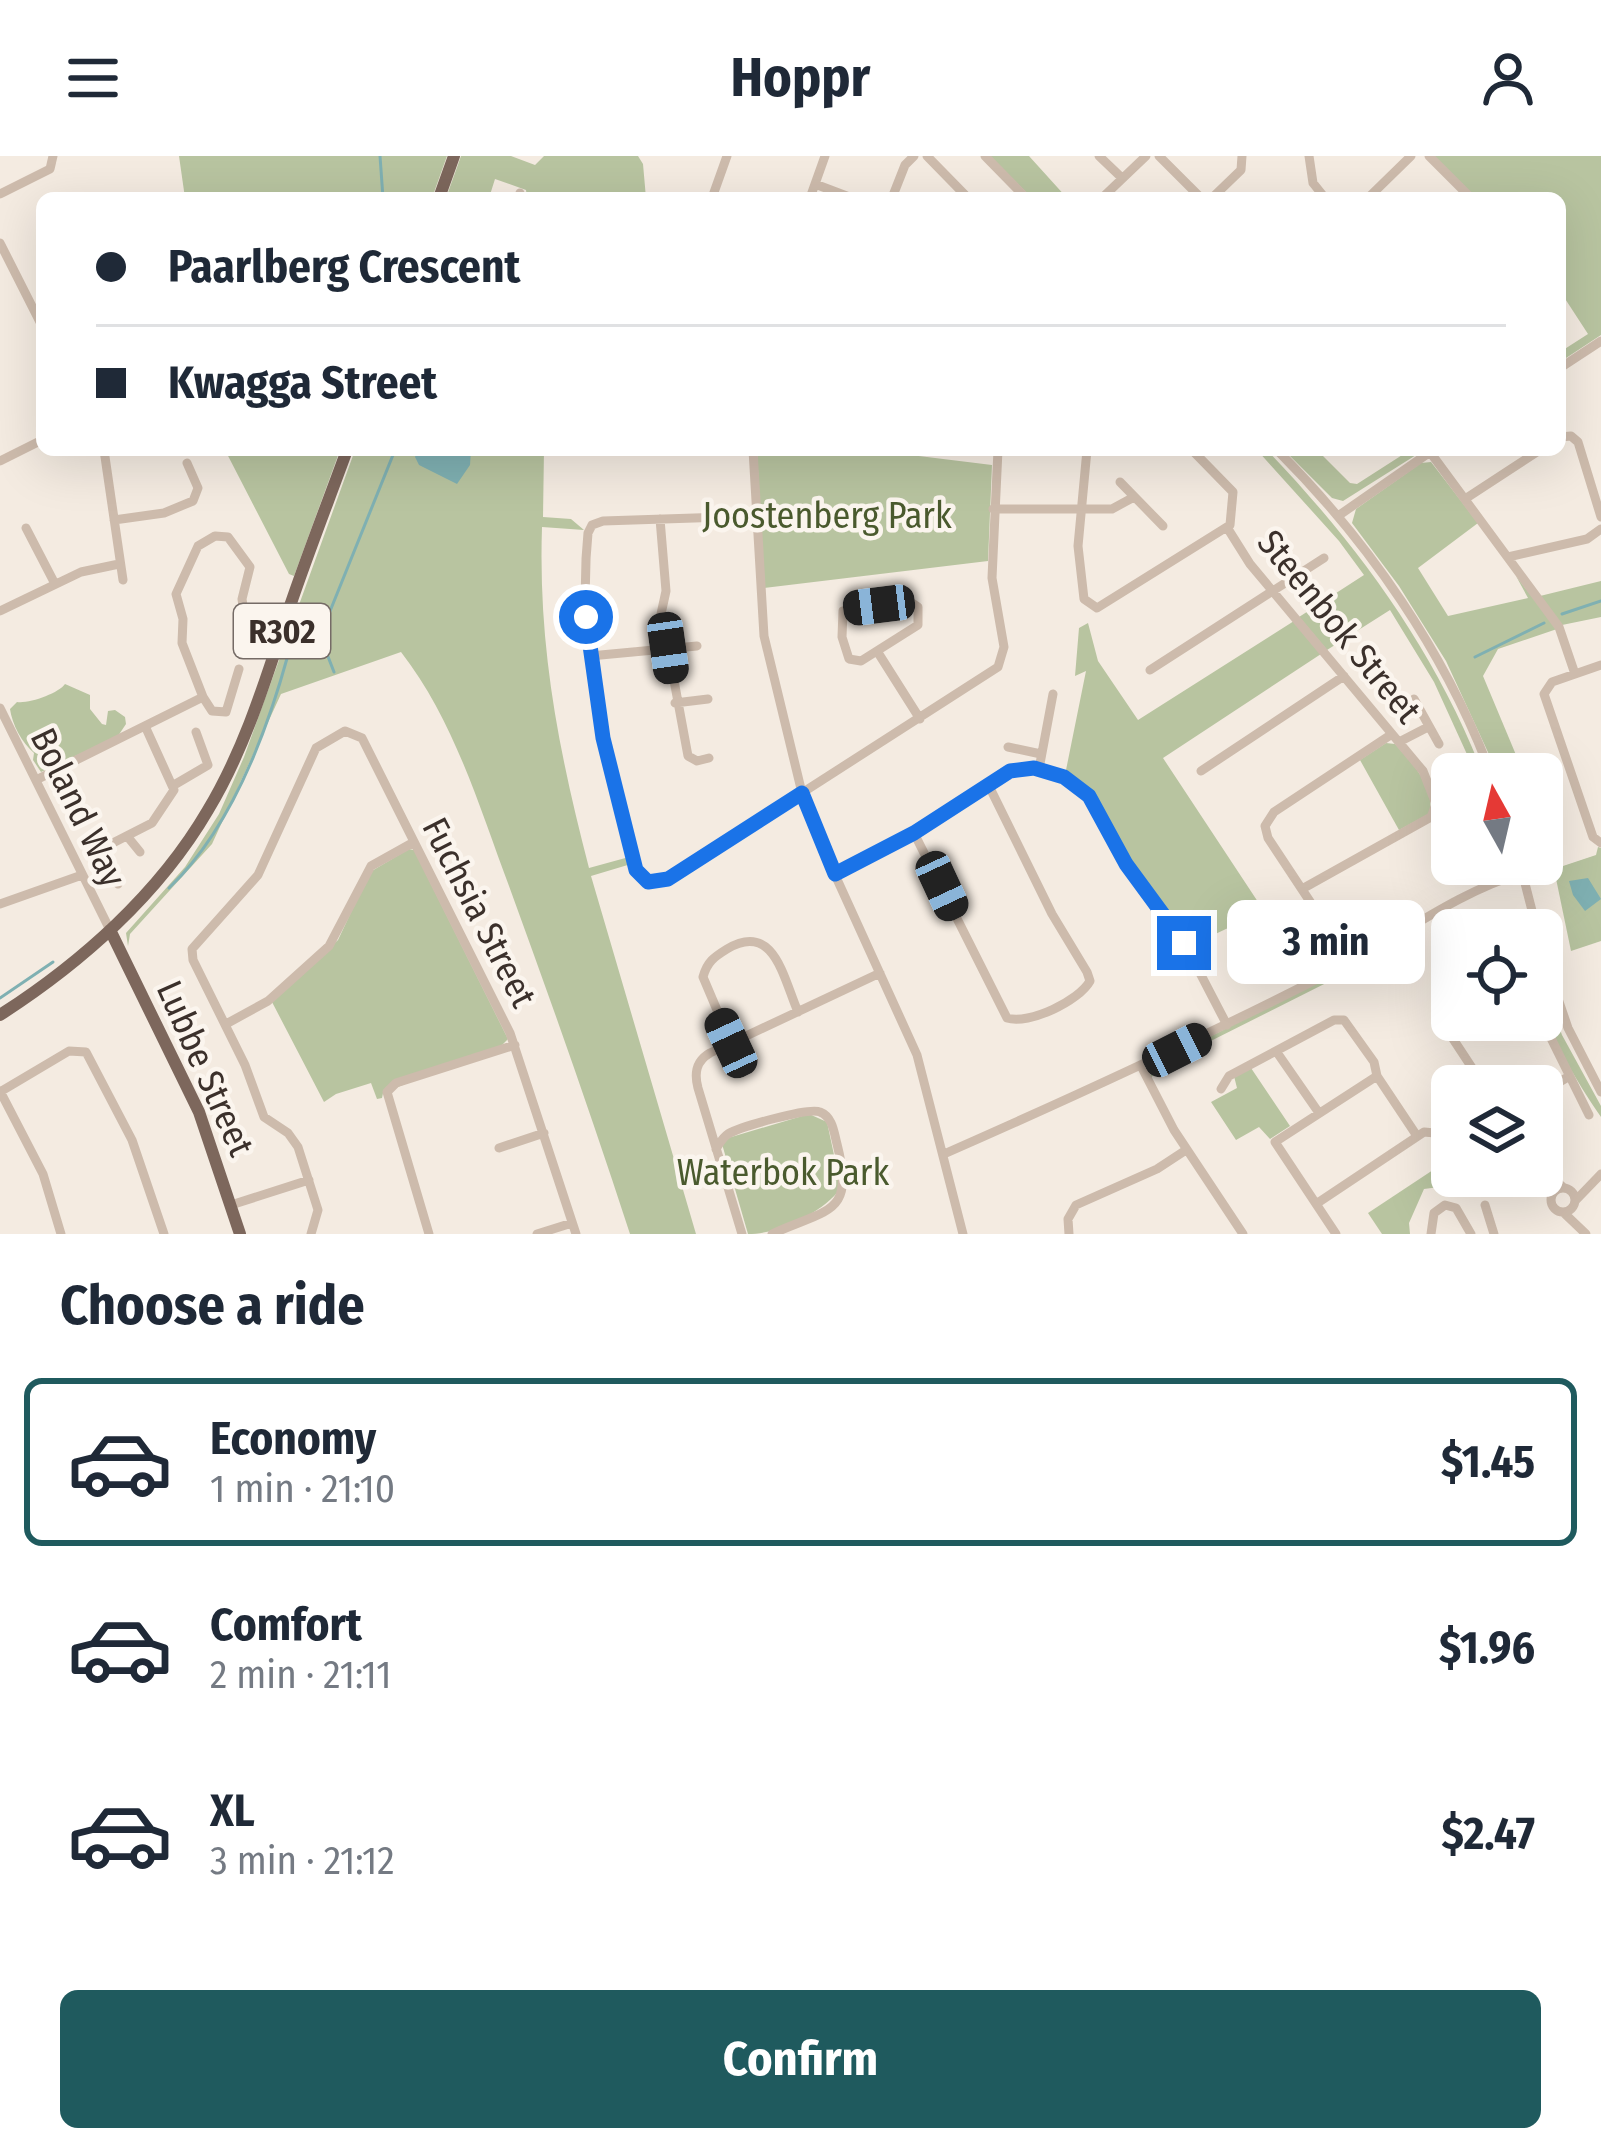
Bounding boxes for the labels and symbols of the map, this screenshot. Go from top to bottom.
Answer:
park label: Joostenberg Park [702,494,952,538]
street label: Steenbok Street [1248,521,1431,732]
car [841,583,917,627]
route start [559,590,613,644]
road number: R302 [234,604,330,658]
car [645,610,691,686]
street label: Boland Way [21,721,135,894]
north arrow [1431,753,1563,885]
street label: Fuchsia Street [413,810,546,1015]
car [910,846,974,926]
callout: 3 min [1226,901,1424,985]
route end [1157,916,1211,970]
street label: Lubbe Street [147,974,263,1163]
car [699,1003,763,1083]
car [1137,1018,1217,1082]
park label: Waterbok Park [677,1151,889,1195]

